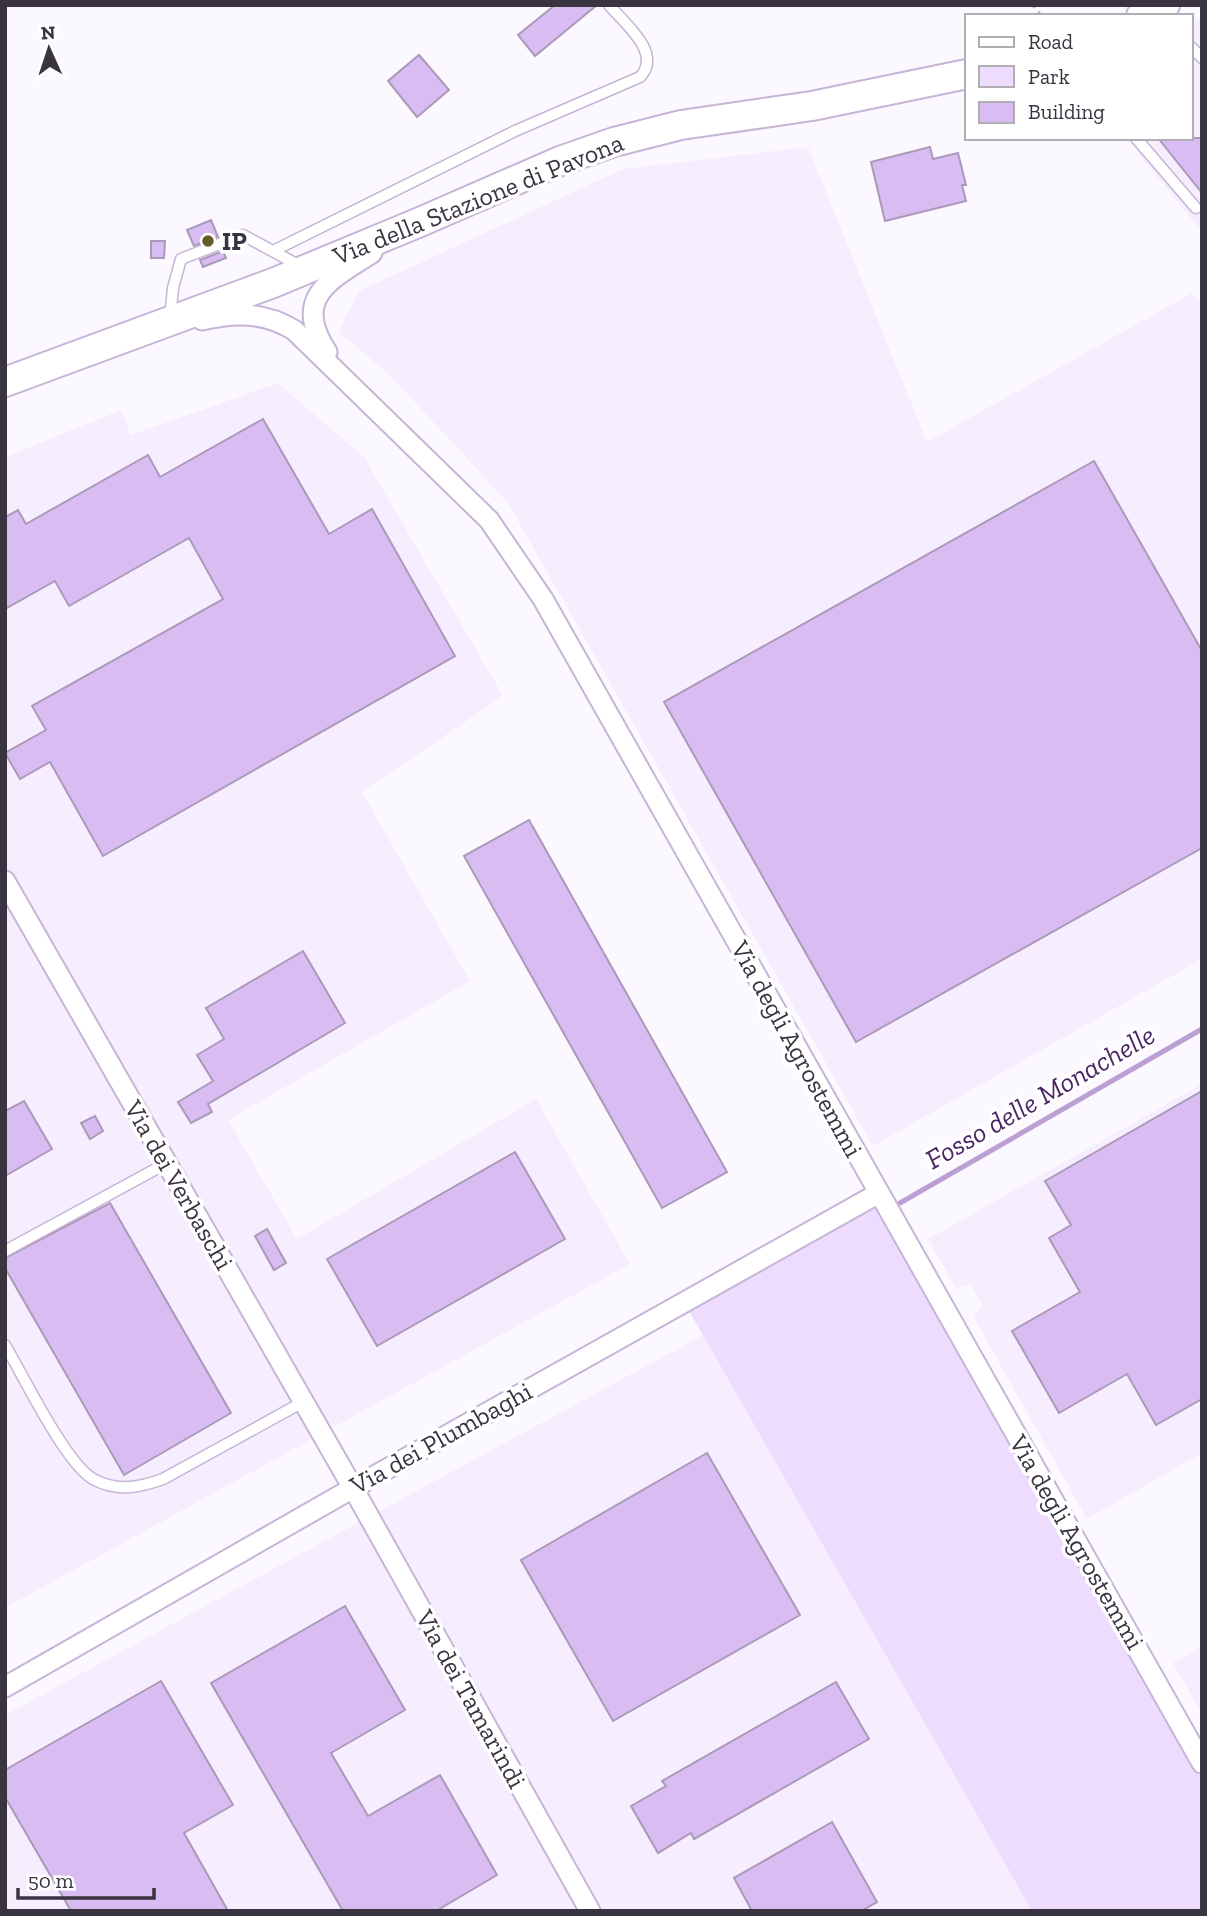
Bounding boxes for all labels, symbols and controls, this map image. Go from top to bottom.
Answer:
north arrow [14,14,84,84]
legend [965,14,1193,140]
text: N [40,21,56,44]
text: Road [1028,29,1074,54]
text: Park [1028,64,1070,89]
text: Building [1028,99,1105,124]
street label: Via della Stazione di Pavona [327,126,628,272]
place label: IP [222,225,247,257]
marker: IP [200,233,216,249]
street label: Via degli Agrostemmi [724,934,870,1163]
water label: Fosso delle Monachelle [919,1018,1161,1176]
street label: Via dei Verbaschi [117,1094,241,1276]
street label: Via dei Plumbaghi [344,1375,538,1502]
street label: Via degli Agrostemmi [1002,1428,1151,1655]
street label: Via dei Tamarindi [408,1603,533,1794]
scale bar [18,1856,154,1900]
text: 50 m [28,1868,74,1893]

